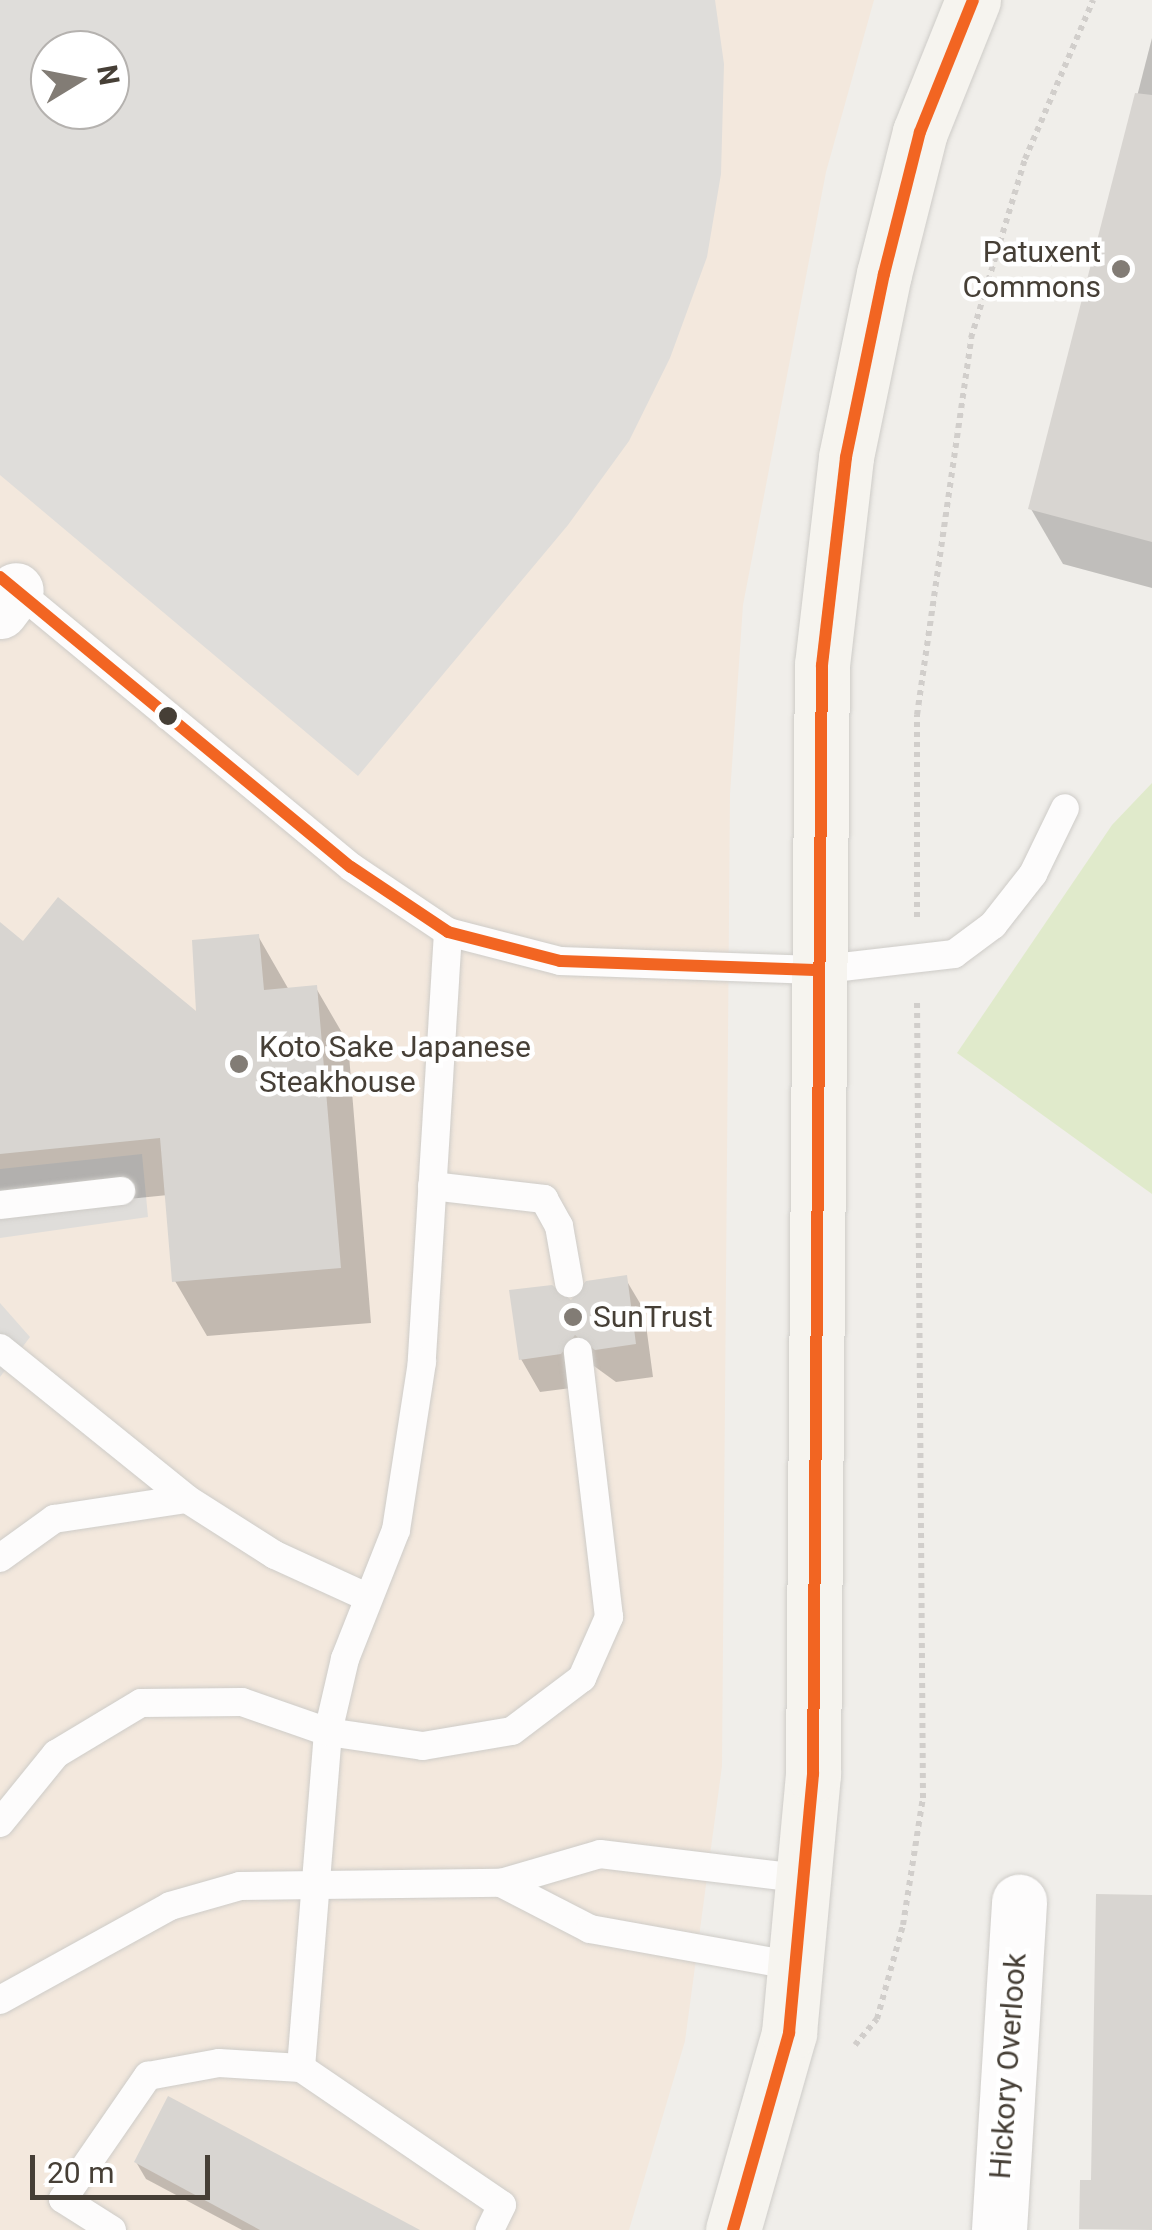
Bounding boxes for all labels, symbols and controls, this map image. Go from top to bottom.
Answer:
north arrow [30,30,130,130]
text: N [90,62,126,88]
place label: Patuxent Commons [963,234,1101,304]
marker: Patuxent Commons [1110,258,1132,280]
unlabelled marker [158,706,178,726]
place label: Koto Sake Japanese Steakhouse [259,1029,531,1100]
marker: Koto Sake Japanese Steakhouse [228,1053,250,1075]
place label: SunTrust [593,1299,713,1335]
marker: SunTrust [562,1306,584,1328]
street label: Hickory Overlook [982,1952,1034,2180]
scale bar [35,2135,215,2197]
text: 20 m [47,2155,114,2190]

